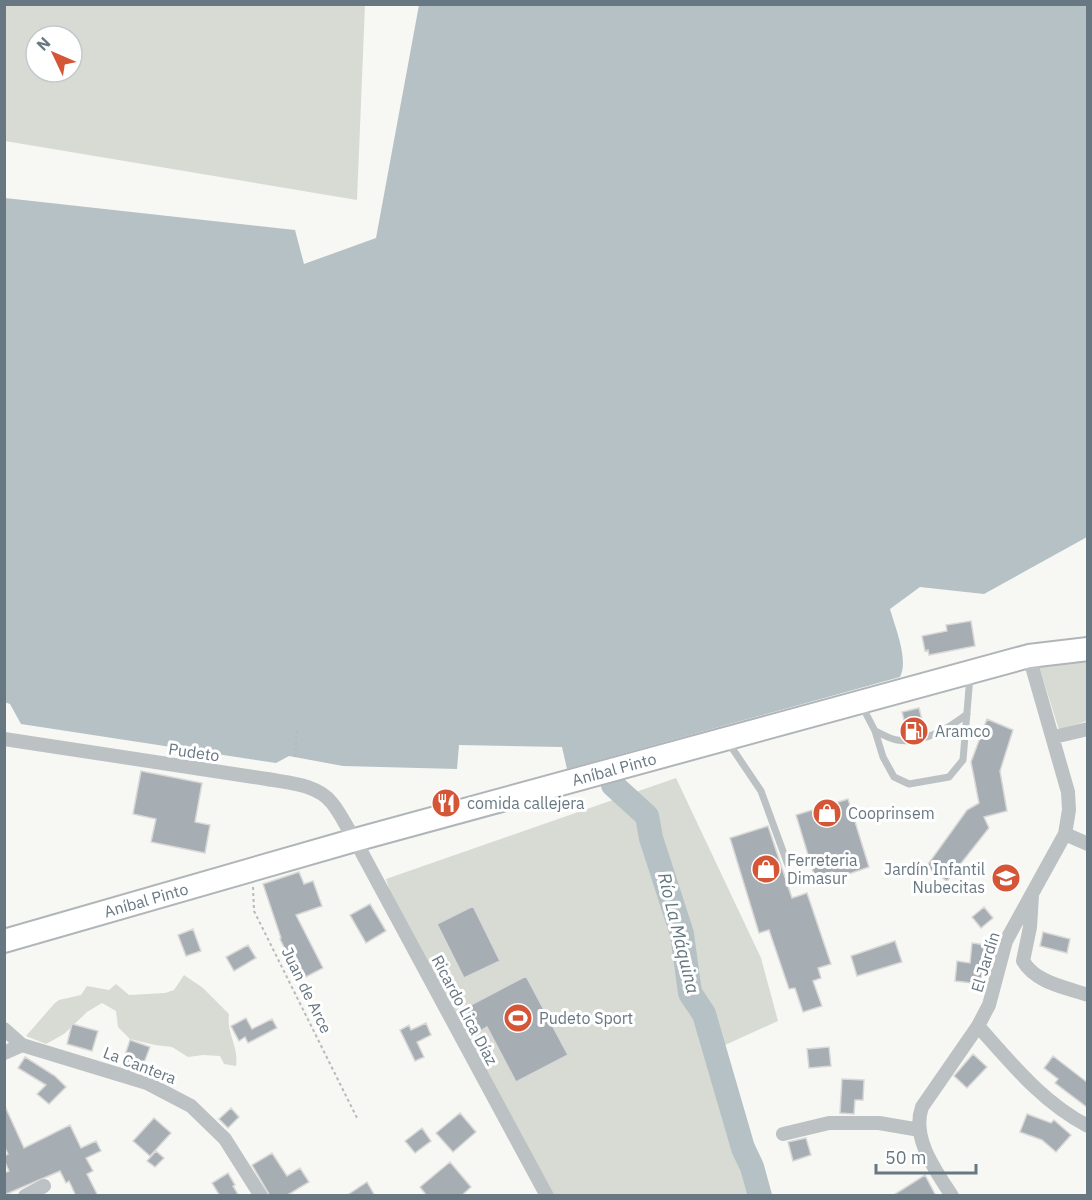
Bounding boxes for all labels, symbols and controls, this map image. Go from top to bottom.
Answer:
north arrow [24,24,84,84]
text: N [32,32,54,55]
fuel station icon: Aramco [898,715,930,747]
place label: Aramco [935,721,991,741]
street label: Pudeto [167,739,221,765]
street label: Aníbal Pinto [570,748,658,790]
restaurant icon: comida callejera [430,787,462,819]
place label: comida callejera [467,793,585,813]
shop icon: Cooprinsem [811,797,843,829]
place label: Cooprinsem [848,803,935,823]
place label: Ferreteria Dimasur [787,850,858,888]
shop icon: Ferreteria Dimasur [750,853,782,885]
place label: Jardín Infantil Nubecitas [884,859,985,897]
school or university icon: Jardín Infantil Nubecitas [990,862,1022,894]
water label: Río La Máquina [653,870,705,996]
street label: Aníbal Pinto [102,878,190,922]
street label: El Jardín [966,929,1004,995]
street label: Juan de Arce [278,944,337,1036]
street label: Ricardo Lica Díaz [428,952,502,1068]
sports icon: Pudeto Sport [502,1002,534,1034]
place label: Pudeto Sport [539,1008,633,1028]
street label: La Cantera [101,1042,180,1088]
scale bar [876,1137,976,1175]
text: 50 m [885,1146,927,1169]

